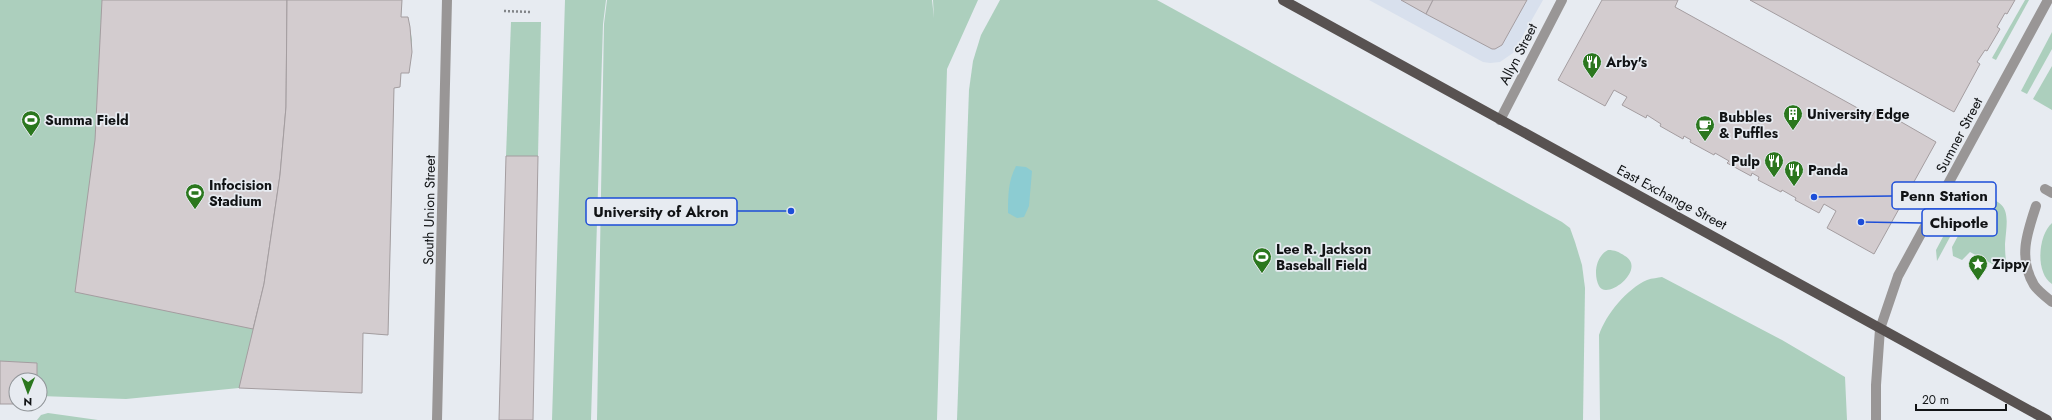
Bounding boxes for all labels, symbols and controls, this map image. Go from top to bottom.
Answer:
street label: Allyn Street [1494,19,1542,88]
restaurant icon: Arby's [1581,51,1603,79]
place label: Arby's [1605,52,1648,72]
street label: Sumner Street [1931,93,1988,176]
building icon: University Edge [1782,103,1804,131]
place label: University Edge [1807,104,1910,124]
place label: Bubbles & Puffles [1719,107,1779,143]
sports icon: Summa Field [20,109,42,137]
place label: Summa Field [45,110,129,130]
cafe icon: Bubbles & Puffles [1694,114,1716,142]
restaurant icon: Pulp [1763,150,1785,178]
place label: Pulp [1731,151,1760,171]
street label: South Union Street [418,154,440,265]
restaurant icon: Panda [1783,159,1805,187]
street label: East Exchange Street [1613,160,1731,235]
place label: Panda [1808,160,1848,180]
place label: Infocision Stadium [209,175,272,211]
sports icon: Infocision Stadium [184,182,206,210]
callout: Penn Station [1892,182,1996,209]
text: Penn Station [1900,185,1988,207]
callout: University of Akron [586,198,737,225]
text: University of Akron [593,201,729,223]
callout: Chipotle [1922,209,1997,236]
text: Chipotle [1930,212,1989,234]
place label: Lee R. Jackson Baseball Field [1276,239,1371,275]
sports icon: Lee R. Jackson Baseball Field [1251,246,1273,274]
place icon: Zippy [1967,253,1989,281]
place label: Zippy [1992,254,2030,274]
north arrow [8,372,48,412]
scale bar [1916,386,2006,412]
text: 20 m [1922,391,1949,409]
text: N [23,394,32,410]

